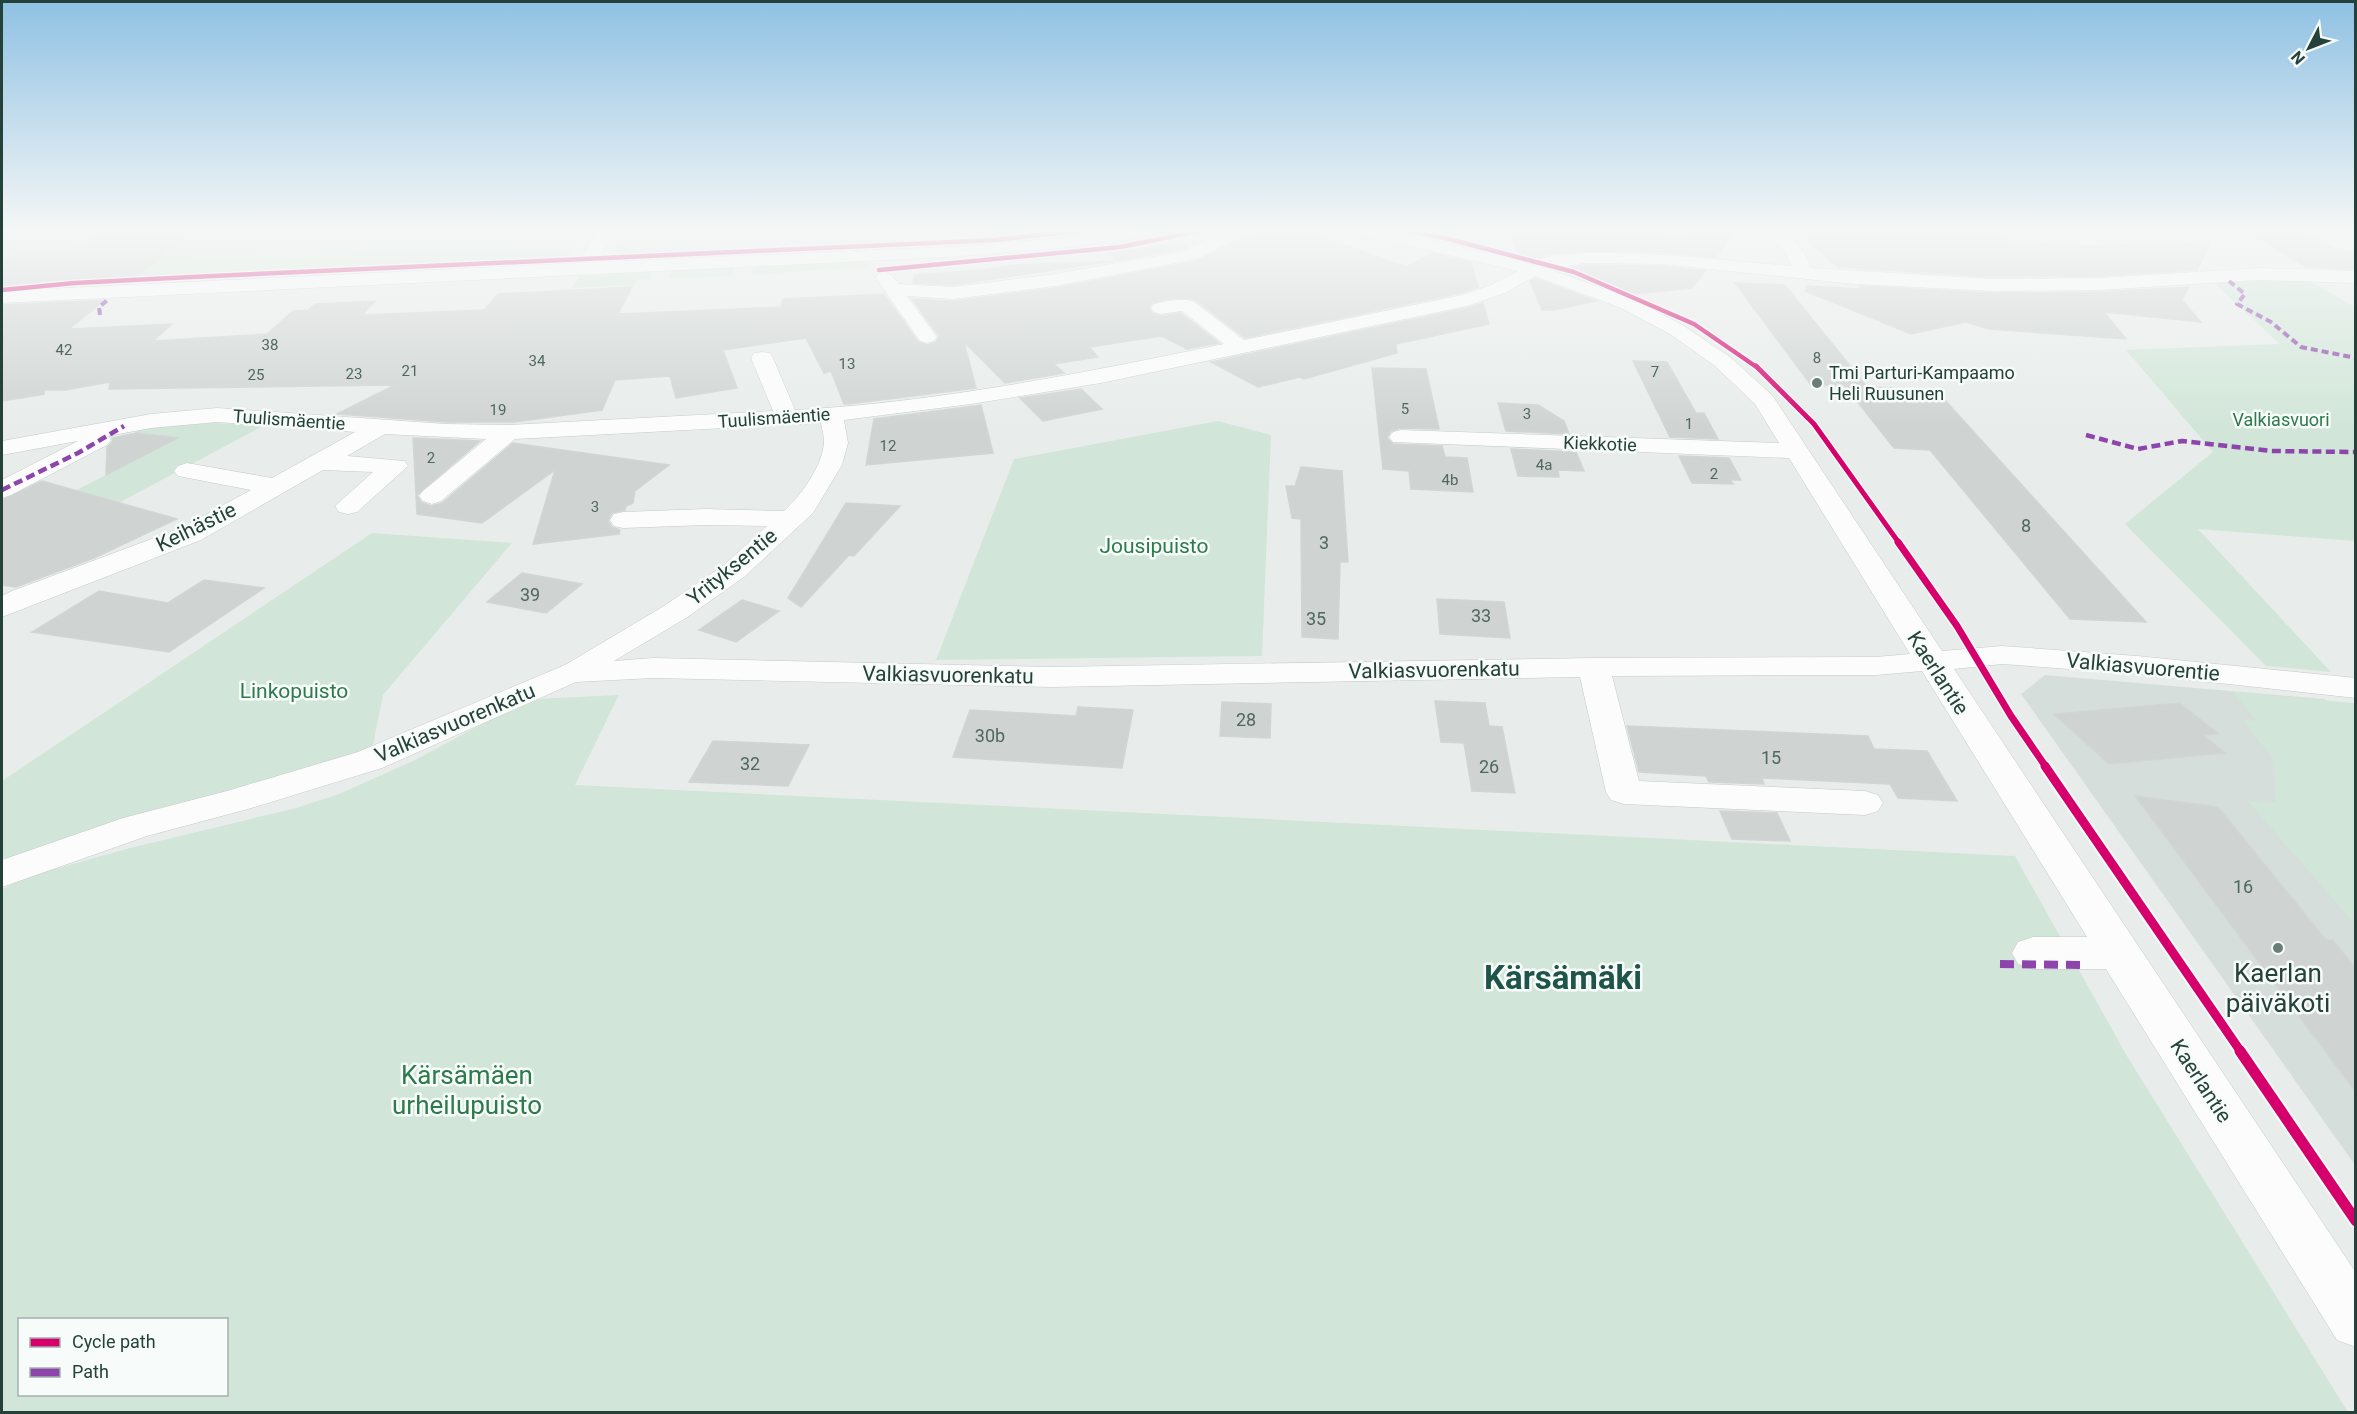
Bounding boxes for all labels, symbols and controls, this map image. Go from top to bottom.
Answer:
north arrow [2279,18,2339,78]
text: N [2287,47,2309,68]
house number: 38 [262,336,278,354]
house number: 42 [56,341,72,359]
house number: 8 [1813,349,1821,367]
house number: 34 [529,352,546,370]
house number: 13 [839,355,855,373]
house number: 21 [402,362,418,380]
place label: Tmi Parturi-Kampaamo Heli Ruusunen [1829,362,2015,404]
house number: 7 [1651,363,1659,381]
house number: 23 [346,365,362,383]
house number: 25 [248,366,264,384]
marker: Tmi Parturi-Kampaamo Heli Ruusunen [1810,376,1824,390]
house number: 5 [1401,400,1409,418]
house number: 19 [490,401,506,419]
street label: Tuulismäentie [717,403,831,432]
street label: Tuulismäentie [232,405,346,434]
house number: 3 [1523,405,1531,423]
park label: Valkiasvuori [2232,409,2330,430]
house number: 1 [1685,415,1693,433]
street label: Kiekkotie [1563,432,1637,455]
house number: 12 [880,437,896,455]
house number: 2 [427,449,435,467]
house number: 4a [1536,456,1552,474]
house number: 2 [1710,465,1718,483]
house number: 4b [1442,471,1458,489]
street label: Keihästie [152,497,240,557]
house number: 3 [591,498,599,516]
house number: 8 [2021,515,2031,536]
street label: Yrityksentie [682,524,782,610]
house number: 3 [1319,532,1329,553]
park label: Jousipuisto [1099,534,1209,558]
house number: 39 [520,584,540,605]
house number: 33 [1471,605,1491,626]
house number: 35 [1306,608,1326,629]
street label: Kaerlantie [1902,627,1974,719]
street label: Valkiasvuorentie [2065,648,2221,686]
street label: Valkiasvuorenkatu [1348,657,1520,683]
street label: Valkiasvuorenkatu [862,662,1034,688]
street label: Valkiasvuorenkatu [371,678,539,768]
park label: Linkopuisto [240,679,348,703]
house number: 28 [1236,709,1256,730]
house number: 30b [975,725,1005,746]
house number: 15 [1761,747,1781,768]
house number: 32 [740,753,760,774]
house number: 26 [1479,756,1499,777]
house number: 16 [2233,876,2253,897]
marker: Kaerlan päiväkoti [2271,941,2285,955]
district label: Kärsämäki [1484,958,1642,997]
place label: Kaerlan päiväkoti [2226,958,2330,1018]
street label: Kaerlantie [2165,1035,2237,1127]
park label: Kärsämäen urheilupuisto [392,1060,542,1120]
legend [18,1318,228,1396]
text: Cycle path [72,1331,156,1352]
text: Path [72,1361,109,1382]

